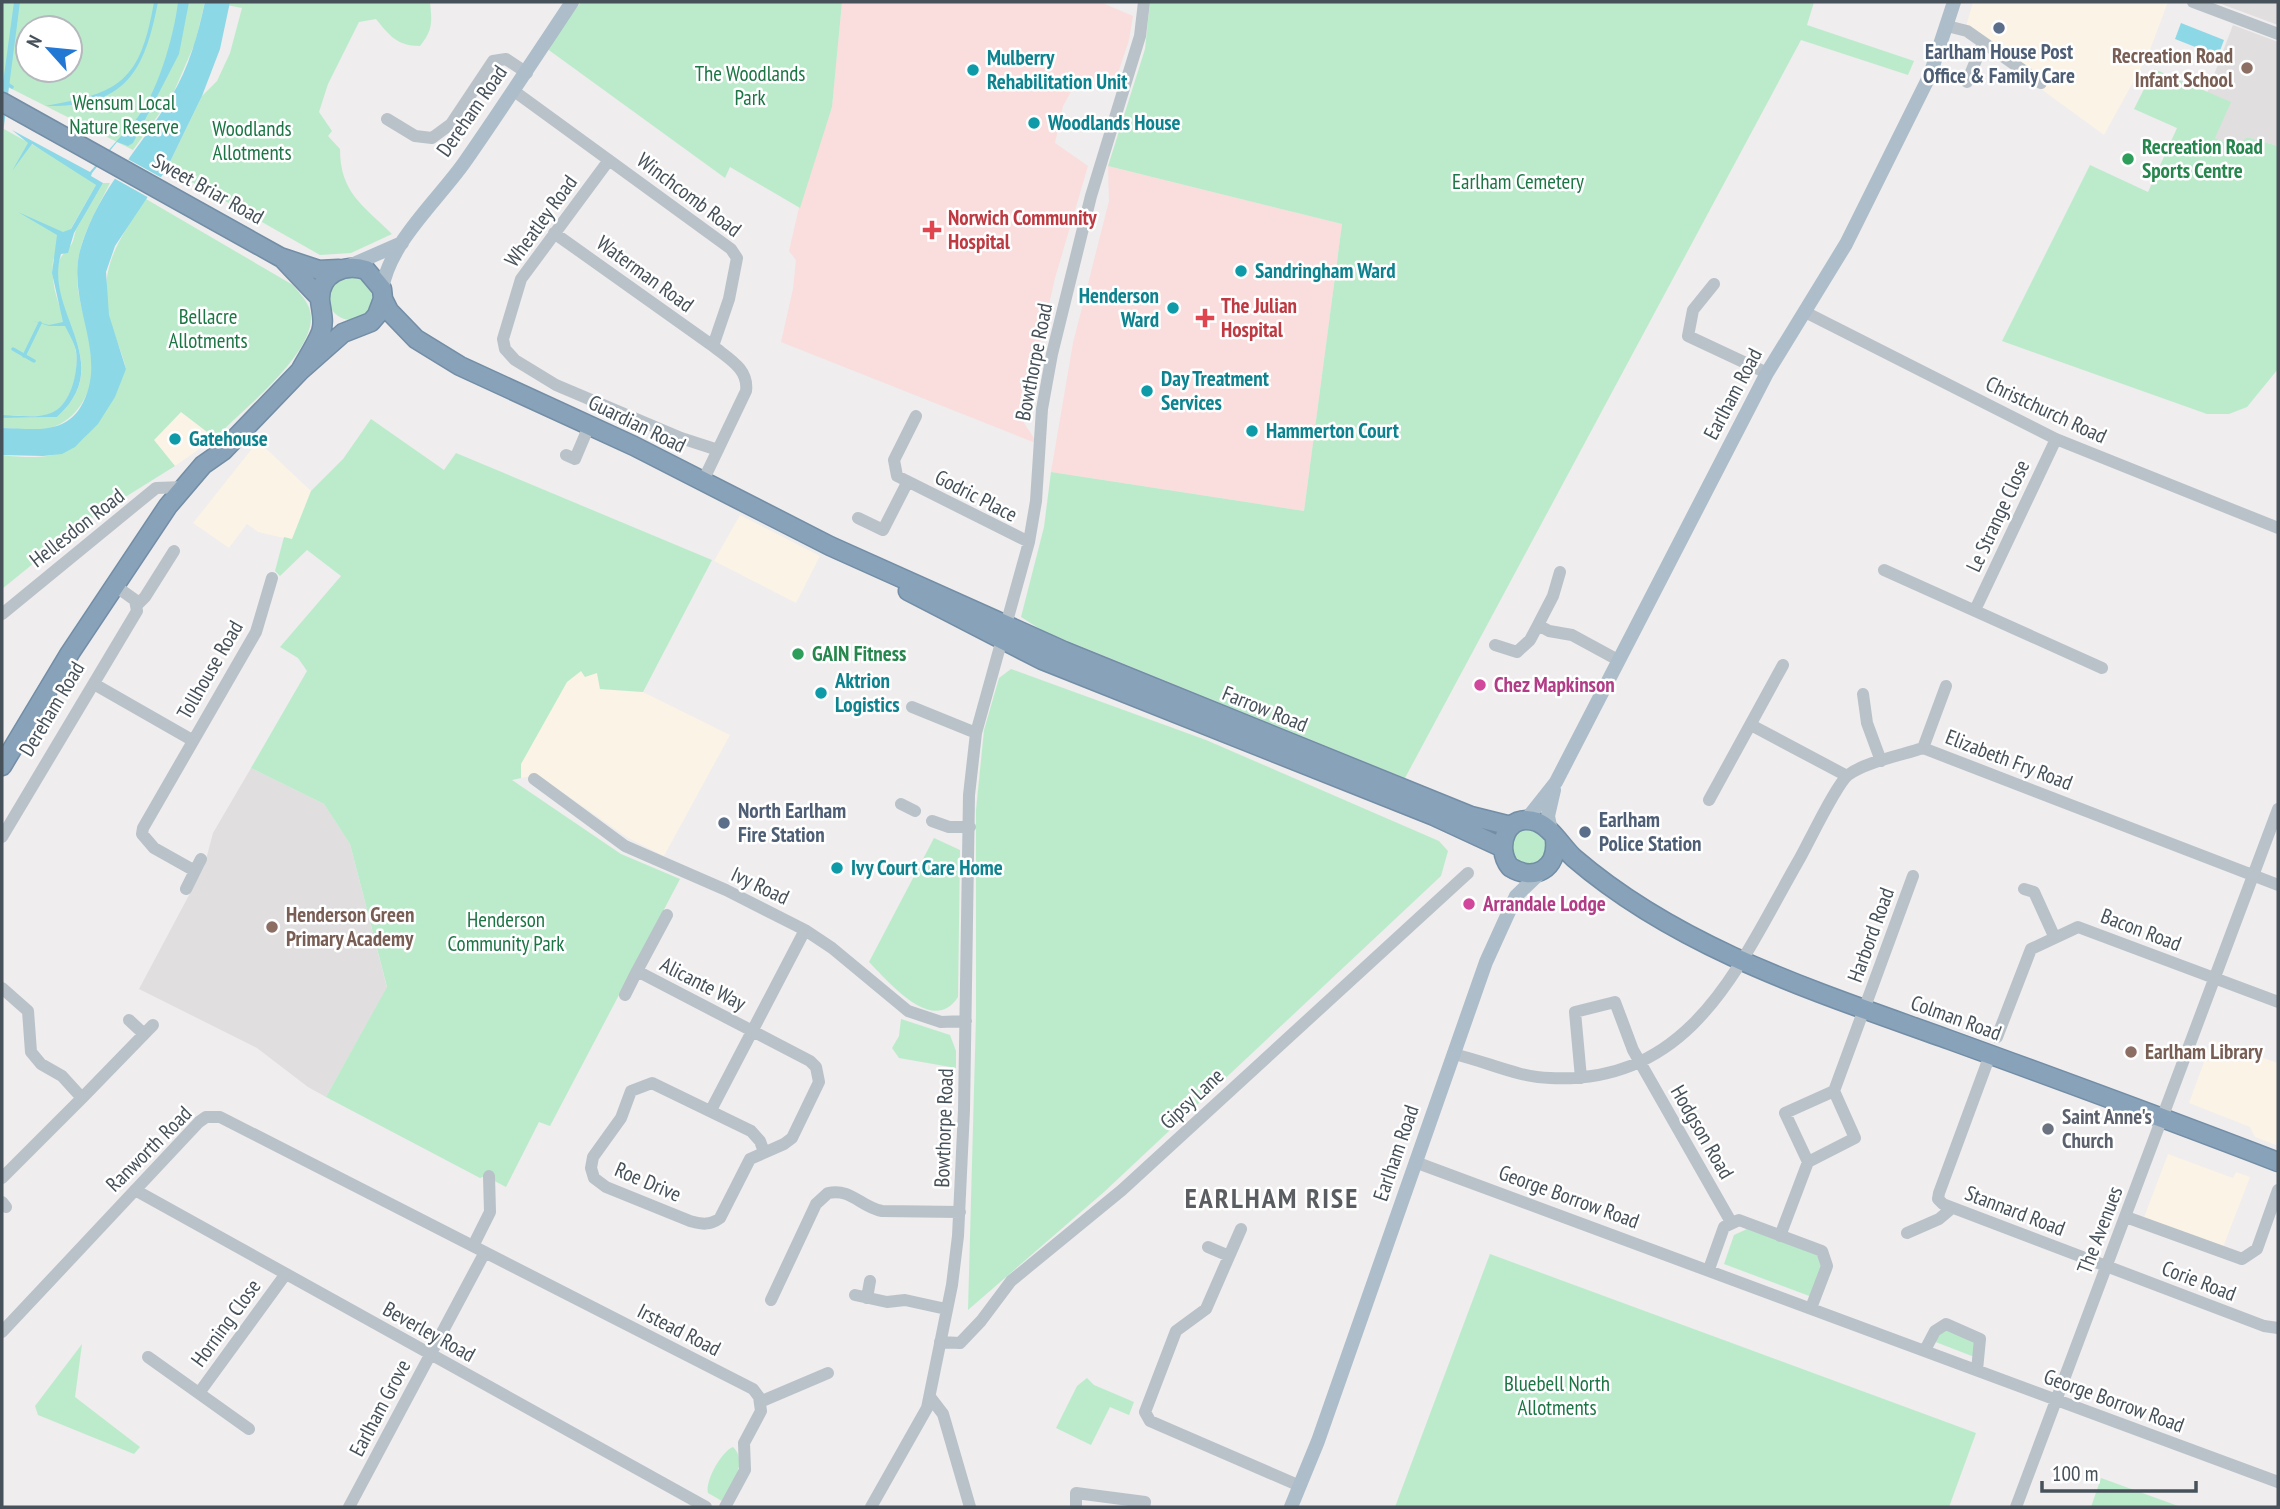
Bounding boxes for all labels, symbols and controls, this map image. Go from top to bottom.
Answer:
north arrow [14,14,84,84]
marker: Earlham House Post Office & Family Care [1991,20,2007,36]
text: N [21,31,47,51]
place label: Earlham House Post Office & Family Care [1923,38,2075,89]
place label: Recreation Road Infant School [2112,42,2234,93]
place label: Mulberry Rehabilitation Unit [987,44,1127,95]
street label: Dereham Road [430,60,513,162]
park label: The Woodlands Park [695,60,805,111]
marker: Recreation Road Infant School [2239,60,2255,76]
marker: Mulberry Rehabilitation Unit [965,62,981,78]
park label: Wensum Local Nature Reserve [69,89,179,140]
place label: Woodlands House [1047,109,1181,136]
park label: Woodlands Allotments [212,115,292,166]
marker: Woodlands House [1026,115,1042,131]
place label: Recreation Road Sports Centre [2142,133,2263,184]
street label: Sweet Briar Road [148,147,269,230]
street label: Winchcomb Road [632,147,747,243]
marker: Recreation Road Sports Centre [2120,151,2136,167]
park label: Earlham Cemetery [1452,168,1584,195]
street label: Wheatley Road [498,169,583,272]
place label: Norwich Community Hospital [948,204,1097,255]
marker: Norwich Community Hospital [922,220,942,240]
street label: Waterman Road [591,229,699,318]
place label: Sandringham Ward [1255,257,1396,284]
marker: Sandringham Ward [1233,263,1249,279]
place label: Henderson Ward [1079,282,1159,333]
place label: The Julian Hospital [1221,292,1297,343]
marker: Henderson Ward [1165,300,1181,316]
street label: Bowthorpe Road [1009,301,1058,423]
park label: Bellacre Allotments [168,303,248,354]
marker: The Julian Hospital [1195,308,1215,328]
street label: Earlham Road [1697,343,1768,444]
place label: Day Treatment Services [1161,365,1269,416]
street label: Christchurch Road [1981,370,2111,449]
marker: Day Treatment Services [1139,383,1155,399]
street label: Guardian Road [584,388,690,459]
place label: Hammerton Court [1266,417,1399,444]
marker: Hammerton Court [1244,423,1260,439]
place label: Gatehouse [189,425,268,452]
marker: Gatehouse [167,431,183,447]
street label: Le Strange Close [1960,455,2035,576]
street label: Godric Place [930,463,1022,528]
street label: Hellesdon Road [24,482,130,573]
street label: Tollhouse Road [170,616,249,724]
place label: GAIN Fitness [812,640,906,667]
marker: GAIN Fitness [790,646,806,662]
street label: Dereham Road [13,656,90,761]
place label: Aktrion Logistics [834,667,900,718]
place label: Chez Mapkinson [1494,671,1615,698]
marker: Chez Mapkinson [1472,677,1488,693]
street label: Farrow Road [1219,679,1312,738]
marker: Aktrion Logistics [813,685,829,701]
street label: Elizabeth Fry Road [1942,723,2076,796]
place label: North Earlham Fire Station [738,797,846,848]
place label: Earlham Police Station [1599,806,1702,857]
marker: North Earlham Fire Station [716,815,732,831]
marker: Earlham Police Station [1577,824,1593,840]
place label: Ivy Court Care Home [851,854,1003,881]
street label: Ivy Road [727,860,793,911]
marker: Ivy Court Care Home [829,860,845,876]
street label: Harbord Road [1841,884,1900,986]
place label: Arrandale Lodge [1482,890,1606,917]
marker: Arrandale Lodge [1461,896,1477,912]
place label: Henderson Green Primary Academy [286,901,414,952]
street label: Bacon Road [2097,902,2185,957]
park label: Henderson Community Park [448,906,564,957]
marker: Henderson Green Primary Academy [264,919,280,935]
street label: Alicante Way [656,951,751,1017]
street label: Colman Road [1907,989,2005,1046]
place label: Earlham Library [2145,1038,2263,1065]
marker: Earlham Library [2123,1044,2139,1060]
street label: Gipsy Lane [1154,1062,1229,1135]
street label: Bowthorpe Road [928,1068,959,1188]
street label: Hodgson Road [1665,1080,1740,1184]
street label: Ranworth Road [100,1100,197,1197]
street label: Earlham Road [1367,1101,1425,1204]
place label: Saint Anne's Church [2062,1103,2152,1154]
marker: Saint Anne's Church [2040,1121,2056,1137]
street label: Roe Drive [611,1156,686,1208]
street label: George Borrow Road [1495,1159,1643,1234]
district label: EARLHAM RISE [1185,1179,1359,1216]
street label: Stannard Road [1961,1179,2069,1242]
street label: The Avenues [2071,1182,2129,1277]
street label: Corie Road [2158,1254,2240,1307]
street label: Horning Close [185,1274,266,1372]
street label: Beverley Road [378,1295,480,1368]
street label: Irstead Road [633,1297,725,1362]
street label: Earlham Grove [343,1355,416,1461]
street label: George Borrow Road [2040,1363,2188,1438]
park label: Bluebell North Allotments [1504,1370,1610,1421]
scale bar [2042,1450,2196,1494]
text: 100 m [2052,1460,2098,1487]

